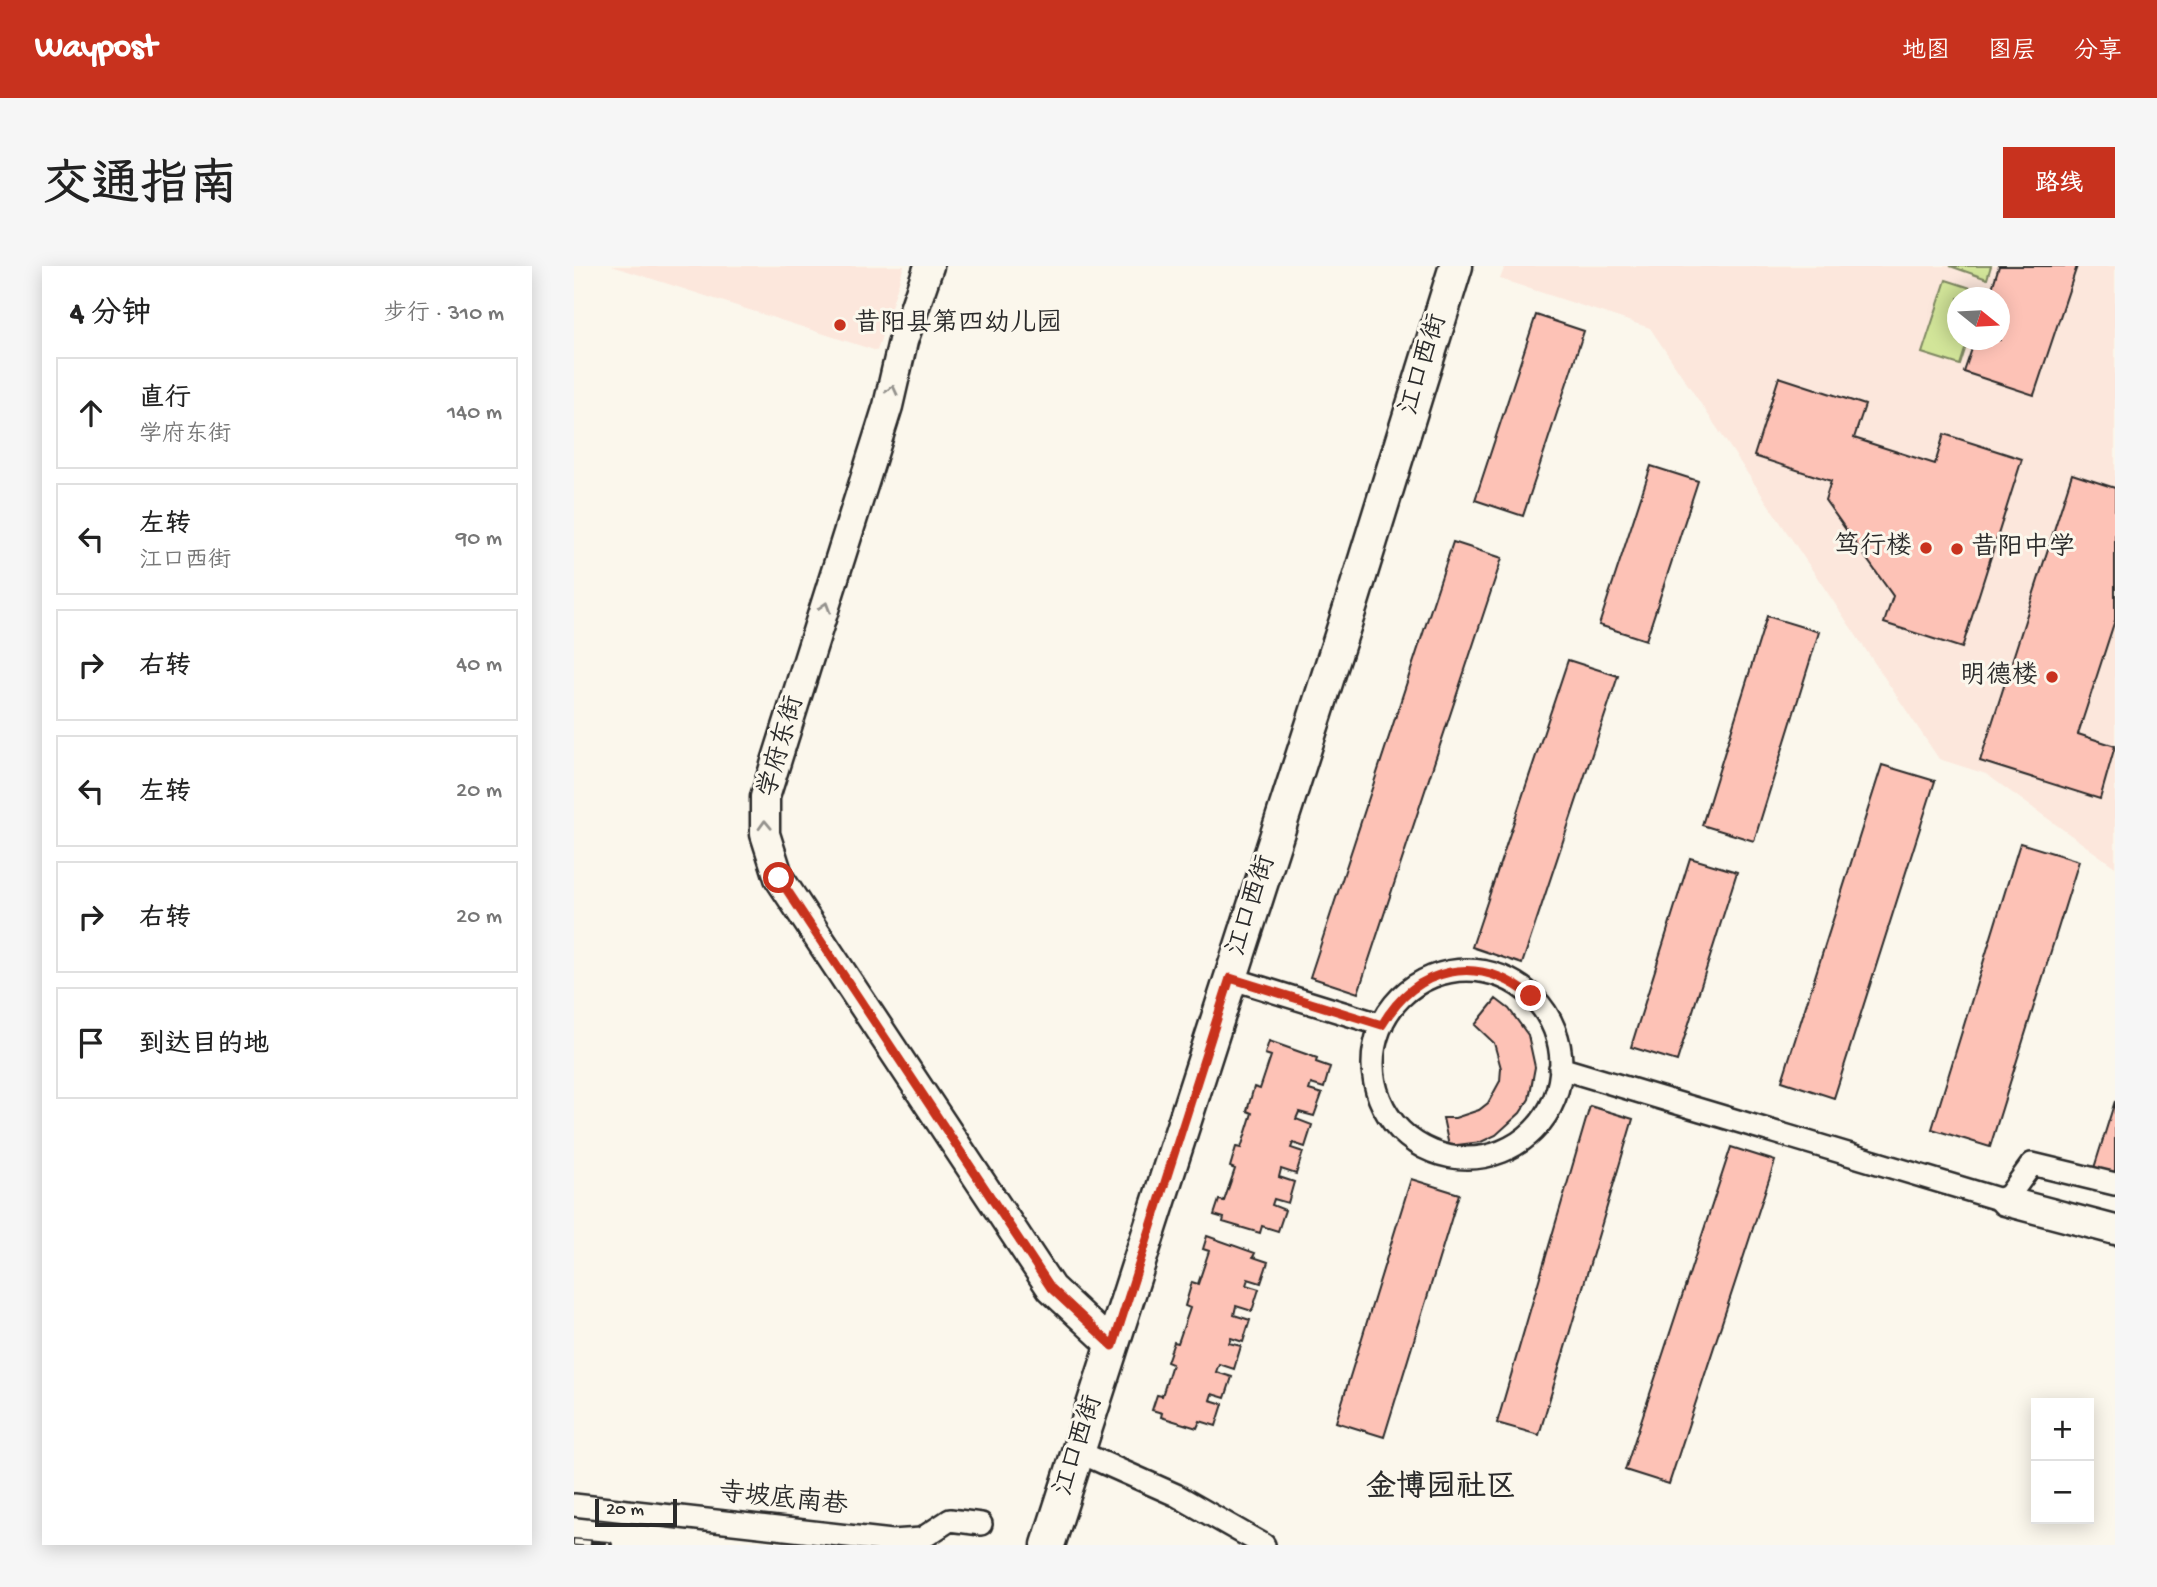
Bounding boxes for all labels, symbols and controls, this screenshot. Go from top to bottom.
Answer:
text: Waypost [35,30,157,68]
text: 地图 [1902,38,1950,67]
text: 图层 [1988,38,2036,67]
text: 分享 [2074,38,2122,67]
button: 路线 [2003,147,2115,218]
text: 交通指南 [42,160,238,218]
north arrow [1947,287,2010,350]
text: 4 分钟 [70,298,151,333]
text: 步行 · 310 m [384,301,504,328]
place label: 昔阳县第四幼儿园 [854,308,1062,341]
street label: 江口西街 [1394,310,1455,419]
marker: 昔阳县第四幼儿园 [832,317,848,333]
one-way arrow [884,384,898,396]
text: 直行 [139,385,191,416]
icon: ahead [72,394,110,432]
text: 140 m [447,400,502,427]
text: 学府东街 [139,422,231,449]
text: 左转 [139,511,191,542]
icon: left [72,520,110,558]
text: 90 m [456,526,502,553]
place label: 笃行楼 [1834,531,1912,564]
place label: 昔阳中学 [1971,532,2075,565]
marker: 笃行楼 [1918,540,1934,556]
marker: 昔阳中学 [1949,541,1965,557]
text: 江口西街 [139,548,231,575]
one-way arrow [816,601,831,613]
icon: right [72,646,110,684]
text: 40 m [456,652,502,679]
text: 右转 [139,653,191,684]
place label: 明德楼 [1960,660,2038,693]
marker: 明德楼 [2044,669,2060,685]
street label: 学府东街 [752,692,812,801]
icon: left [72,772,110,810]
text: 20 m [456,778,502,805]
text: 左转 [139,779,191,810]
one-way arrow [758,819,773,830]
street label: 江口西街 [1221,851,1284,960]
route start [763,862,794,893]
icon: right [72,898,110,936]
text: 20 m [456,904,502,931]
text: 右转 [139,905,191,936]
route end [1515,980,1546,1011]
icon: arrive [72,1024,110,1062]
text: 到达目的地 [139,1031,269,1062]
street label: 江口西街 [1048,1391,1111,1500]
map controls [2031,1398,2094,1524]
button: + [2031,1398,2094,1461]
button: − [2031,1461,2094,1524]
district label: 金博园社区 [1366,1470,1516,1507]
street label: 寺坡底南巷 [717,1477,849,1523]
scale bar [595,1496,677,1528]
text: 20 m [606,1499,644,1522]

